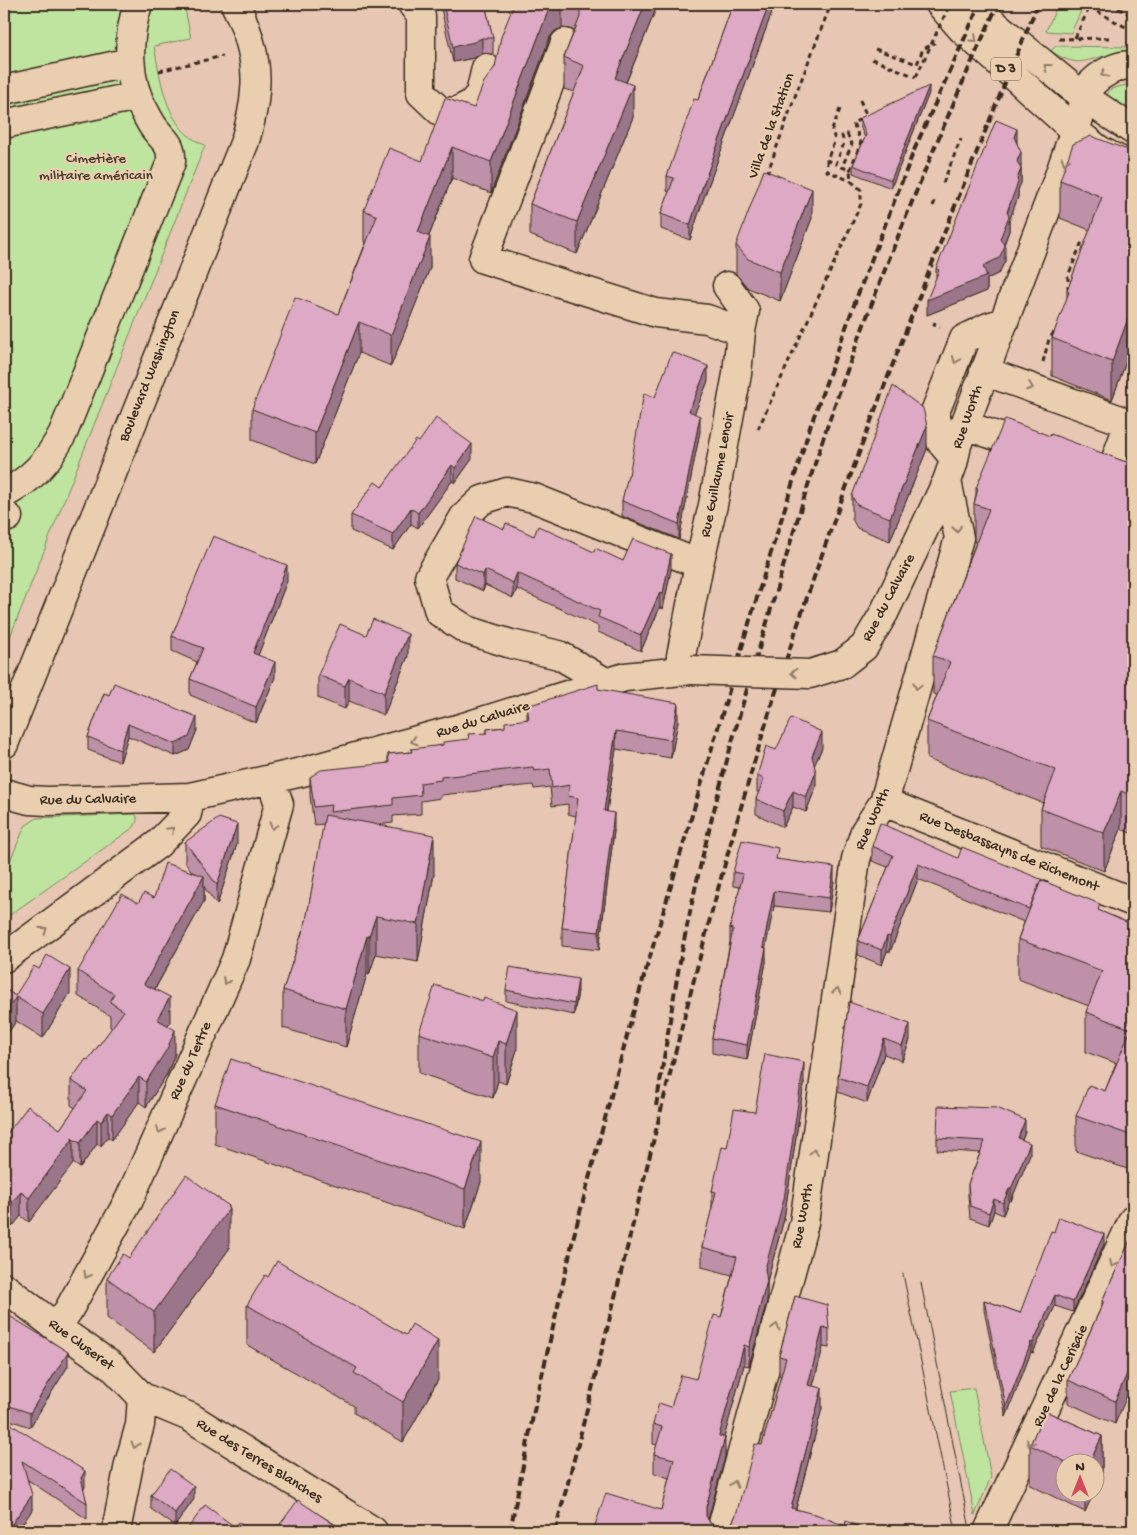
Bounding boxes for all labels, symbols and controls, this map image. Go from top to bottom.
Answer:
one-way arrow [968,33,977,42]
road number: D 3 [991,58,1021,80]
one-way arrow [1044,65,1053,73]
one-way arrow [1100,68,1109,78]
street label: Villa de la Station [744,71,799,182]
park label: Cimetière militaire américain [39,150,153,185]
one-way arrow [1061,156,1071,164]
street label: Boulevard Washington [115,307,185,446]
one-way arrow [951,355,962,364]
one-way arrow [1025,381,1034,391]
street label: Rue Worth [949,383,987,451]
street label: Rue Guillaume Lenoir [697,410,739,539]
one-way arrow [952,525,962,533]
street label: Rue du Calvaire [858,551,920,645]
one-way arrow [790,668,798,678]
one-way arrow [912,681,922,689]
street label: Rue du Calvaire [434,697,532,743]
one-way arrow [410,735,418,745]
street label: Rue Worth [851,785,895,853]
street label: Rue du Calvaire [40,790,137,810]
street label: Rue Desbassayns de Richemont [917,808,1103,897]
one-way arrow [268,822,279,831]
one-way arrow [166,827,175,836]
one-way arrow [38,927,48,936]
one-way arrow [222,976,232,985]
one-way arrow [832,987,842,995]
street label: Rue du Tertre [166,1019,216,1103]
one-way arrow [156,1125,167,1134]
one-way arrow [808,1147,819,1155]
street label: Rue Worth [788,1182,818,1250]
one-way arrow [1108,1259,1119,1268]
one-way arrow [84,1270,94,1279]
street label: Rue Cluseret [45,1315,119,1376]
street label: Rue de la Cerisaie [1029,1322,1093,1430]
one-way arrow [770,1323,781,1332]
street label: Rue des Terres Blanches [192,1415,326,1507]
one-way arrow [1025,1438,1036,1447]
one-way arrow [130,1441,141,1450]
north arrow [1054,1452,1104,1502]
text: N [1075,1459,1085,1476]
one-way arrow [728,1481,738,1489]

